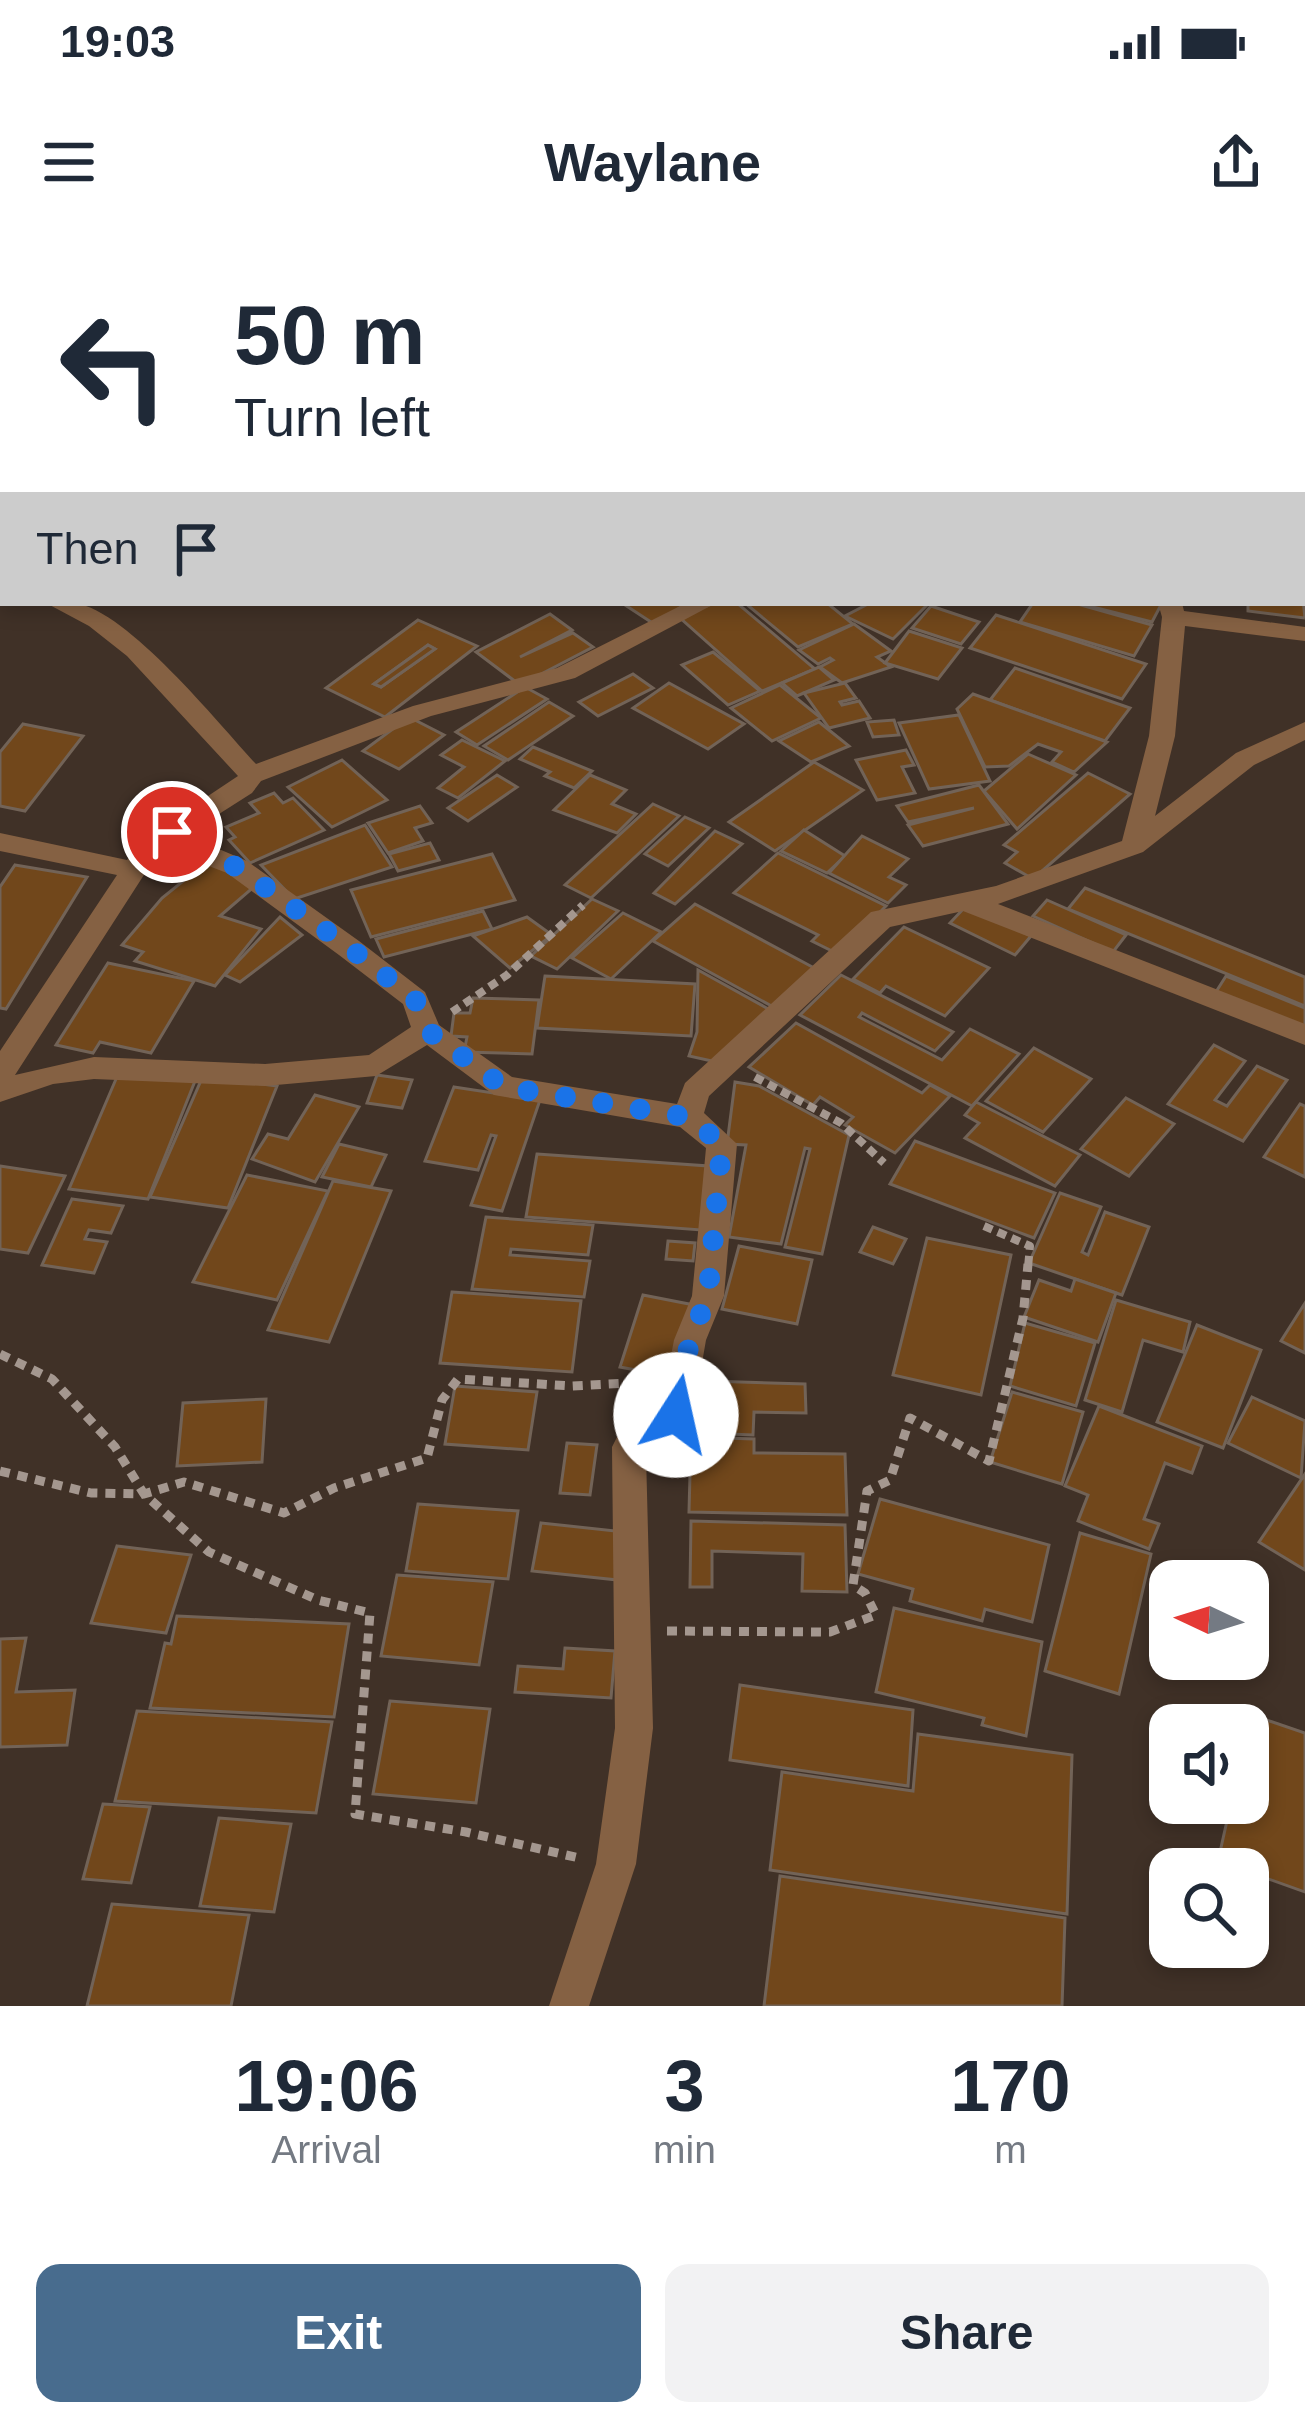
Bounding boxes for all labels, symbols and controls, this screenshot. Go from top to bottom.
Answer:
text: 19:03 [60,16,175,67]
icon: menu [36,129,102,195]
icon: share [1203,129,1269,195]
text: Waylane [544,132,761,192]
icon: left [36,288,192,444]
text: 50 m [234,288,425,382]
text: Turn left [234,387,430,447]
icon: arrive [163,516,229,582]
text: Then [36,523,139,574]
pin [121,781,223,883]
icon: arrive [139,799,205,865]
position arrow [613,1352,739,1478]
north arrow [1149,1560,1269,1680]
map controls [1149,1560,1269,1968]
button: sound [1149,1704,1269,1824]
button: search [1149,1848,1269,1968]
text: 19:06 [234,2046,419,2126]
text: 3 [664,2046,705,2126]
text: 170 [950,2046,1071,2126]
text: Arrival [271,2128,382,2171]
text: min [653,2128,716,2171]
text: m [994,2128,1027,2171]
button: Exit [36,2264,641,2402]
button: Share [665,2264,1269,2402]

